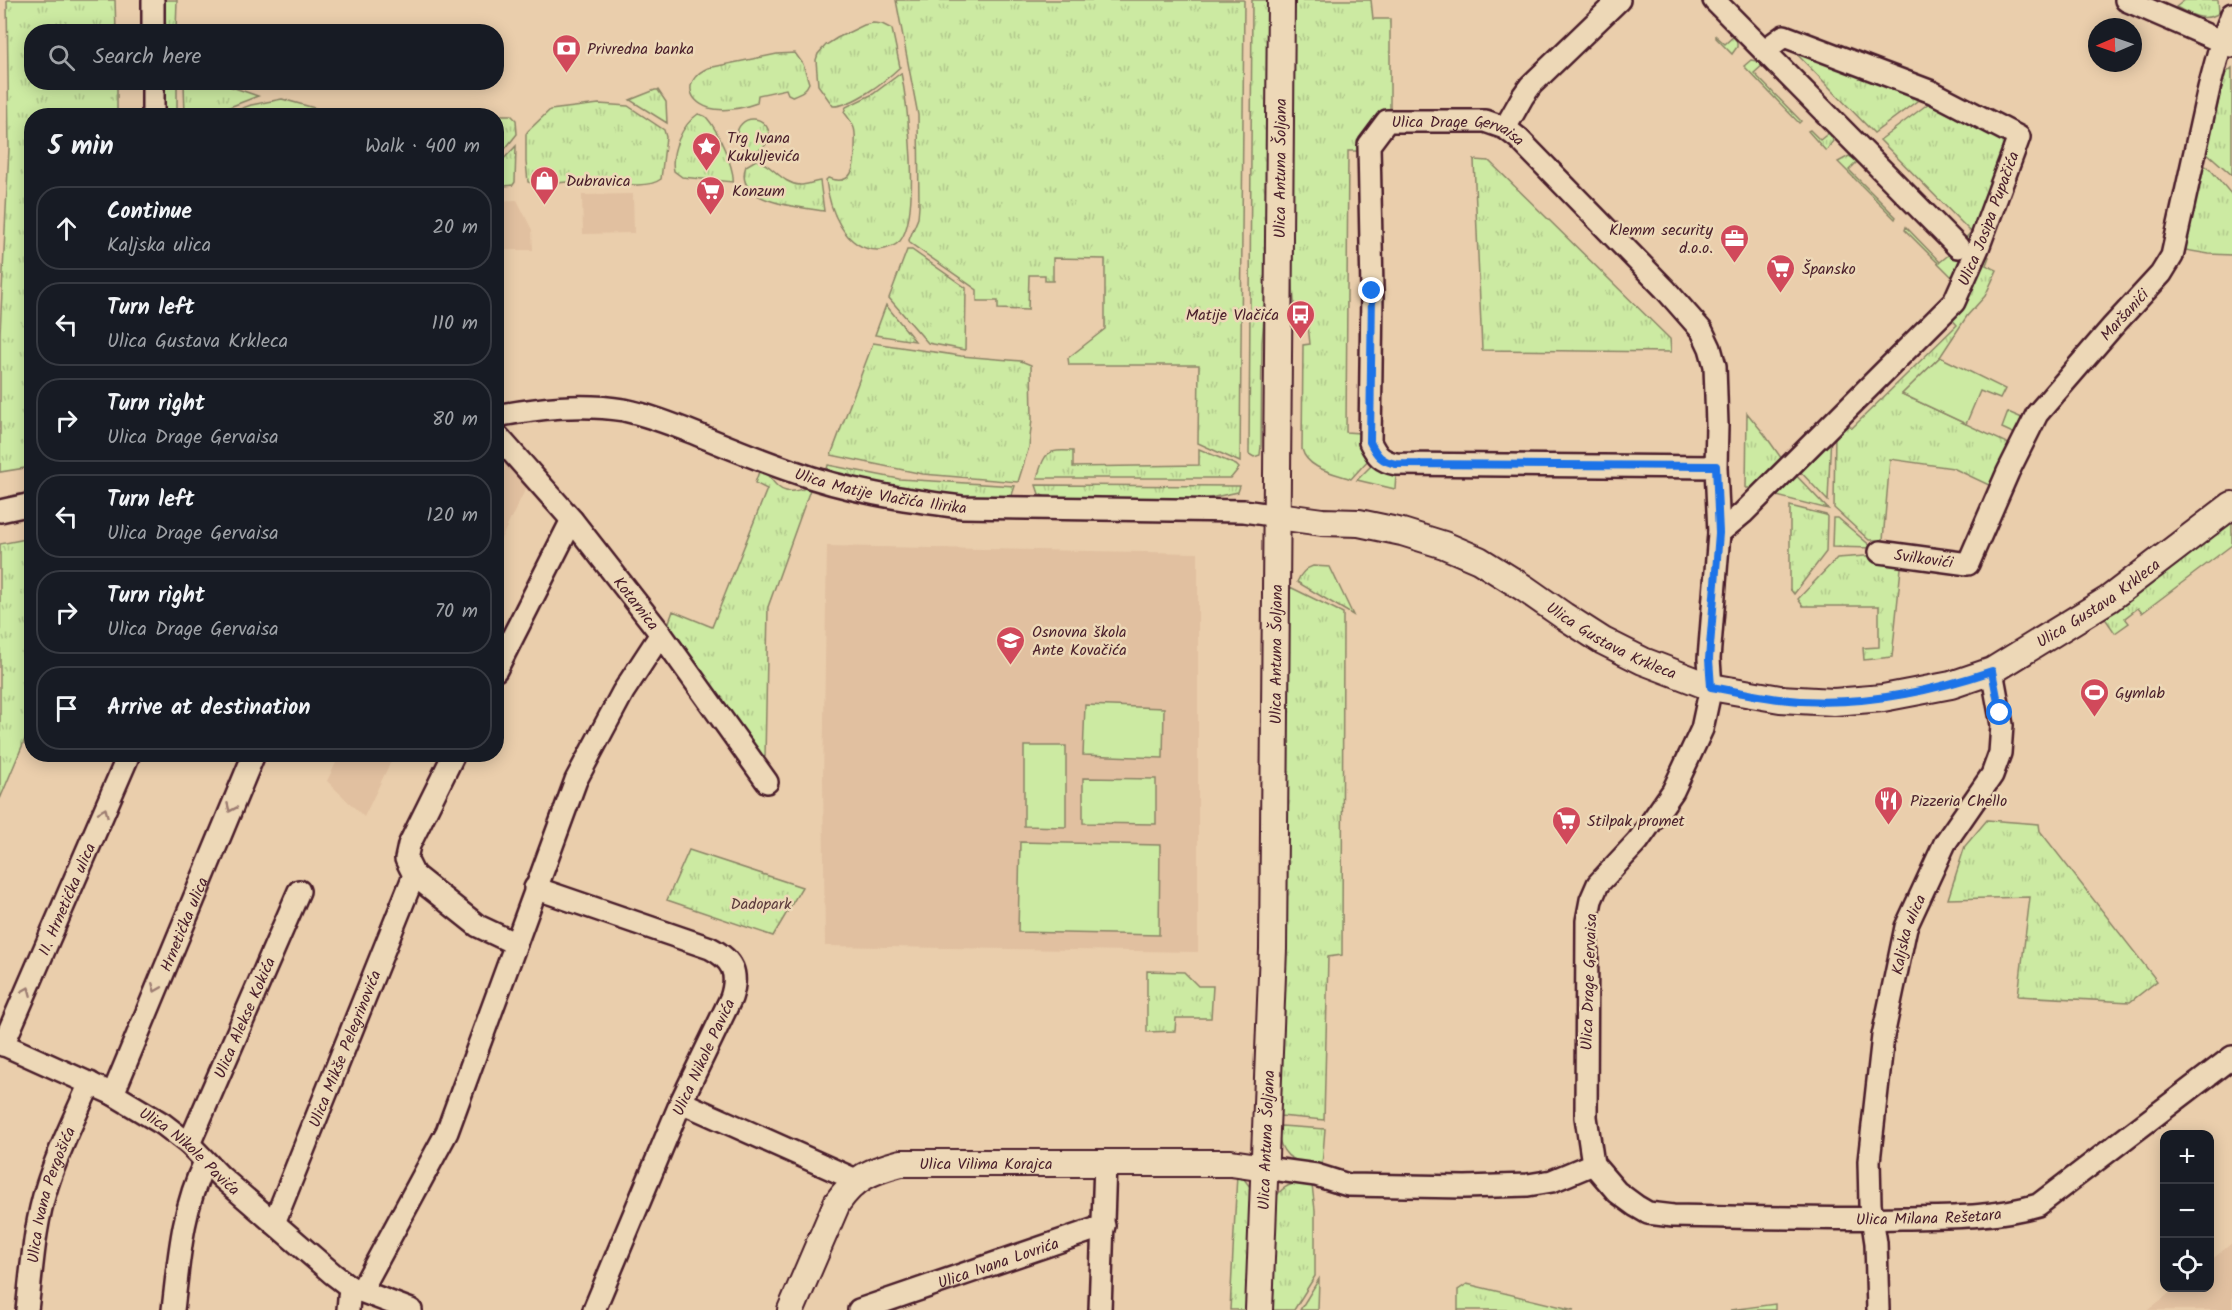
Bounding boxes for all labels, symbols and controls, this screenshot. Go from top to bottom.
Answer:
north arrow [2088,18,2142,72]
search box [24,24,504,90]
bank icon: Privredna banka [550,32,582,74]
place label: Privredna banka [587,37,694,62]
text: Search here [93,40,201,75]
icon: search [45,41,78,74]
street label: Ulica Antuna Šoljana [1268,98,1294,239]
street label: Ulica Drage Gervaisa [1391,110,1530,152]
text: 5 min [48,126,114,168]
place label: Trg Ivana Kukuljevića [727,126,800,169]
place icon: Trg Ivana Kukuljevića [690,130,722,172]
text: Walk · 400 m [365,131,480,163]
street label: Ulica Josipa Pupačića [1952,148,2027,290]
shop icon: Dubravica [529,164,561,206]
place label: Dubravica [566,169,630,194]
supermarket icon: Konzum [695,174,727,216]
place label: Konzum [732,179,785,204]
text: Continue [107,195,192,230]
icon: ahead [50,212,83,245]
text: 20 m [432,212,478,244]
place label: Klemm security d.o.o. [1609,218,1713,261]
office icon: Klemm security d.o.o. [1718,222,1750,264]
text: Kaljska ulica [107,230,211,262]
supermarket icon: Špansko [1765,252,1797,294]
place label: Špansko [1802,257,1856,282]
route end [1358,277,1384,303]
street label: Maršanići [2094,283,2156,347]
text: Turn left [107,291,194,326]
bus stop icon: Matije Vlačića [1284,298,1316,340]
place label: Matije Vlačića [1186,303,1279,328]
icon: left [50,308,83,341]
text: 110 m [432,308,478,340]
text: Ulica Gustava Krkleca [107,326,288,358]
text: Turn right [107,387,205,422]
icon: right [50,404,83,437]
text: 80 m [432,404,478,436]
text: Ulica Drage Gervaisa [107,422,279,454]
street label: Ulica Matije Vlačića Ilirika [791,462,967,521]
text: Turn left [107,483,194,518]
icon: left [50,500,83,533]
text: 120 m [426,500,478,532]
text: Ulica Drage Gervaisa [107,518,279,550]
street label: Svilkovići [1892,543,1956,576]
street label: Ulica Gustava Krkleca [2032,553,2166,655]
street label: Kotarnica [606,571,665,636]
text: Turn right [107,579,205,614]
street label: Ulica Antuna Šoljana [1264,584,1290,725]
icon: right [50,596,83,629]
text: 70 m [435,596,478,628]
street label: Ulica Gustava Krkleca [1541,596,1680,687]
text: Ulica Drage Gervaisa [107,614,279,646]
place label: Osnovna škola Ante Kovačića [1032,620,1127,663]
school or university icon: Osnovna škola Ante Kovačića [995,624,1027,666]
sports icon: Gymlab [2078,676,2110,718]
place label: Gymlab [2115,681,2165,706]
text: Arrive at destination [107,691,310,726]
icon: arrive [50,692,83,725]
route start [1986,699,2012,725]
restaurant icon: Pizzeria Chello [1873,784,1905,826]
place label: Pizzeria Chello [1910,789,2007,814]
one-way arrow [226,802,238,813]
supermarket icon: Stilpak promet [1550,804,1582,846]
one-way arrow [97,807,109,818]
place label: Stilpak promet [1587,809,1686,834]
street label: II. Hrnetićka ulica [32,839,103,960]
street label: Hrnetićka ulica [154,873,216,976]
street label: Kaljska ulica [1885,891,1933,977]
park label: Dadopark [730,892,792,917]
street label: Ulica Drage Gervaisa [1575,913,1604,1051]
street label: Ulica Alekse Kokića [208,953,283,1083]
street label: Ulica Mikše Pelegrinovića [303,967,388,1132]
one-way arrow [151,982,163,993]
one-way arrow [19,986,31,997]
street label: Ulica Nikole Pavića [666,995,742,1120]
street label: Ulica Antuna Šoljana [1252,1070,1282,1211]
street label: Ulica Nikole Pavića [134,1101,245,1202]
street label: Ulica Ivana Pergošića [21,1123,83,1265]
map controls [2160,1130,2214,1292]
button: + [2160,1130,2214,1184]
street label: Ulica Vilima Korajca [919,1152,1053,1177]
button: − [2160,1184,2214,1238]
street label: Ulica Milana Rešetara [1856,1202,2003,1233]
street label: Ulica Ivana Lovrića [935,1231,1062,1296]
button: locate [2160,1238,2214,1292]

